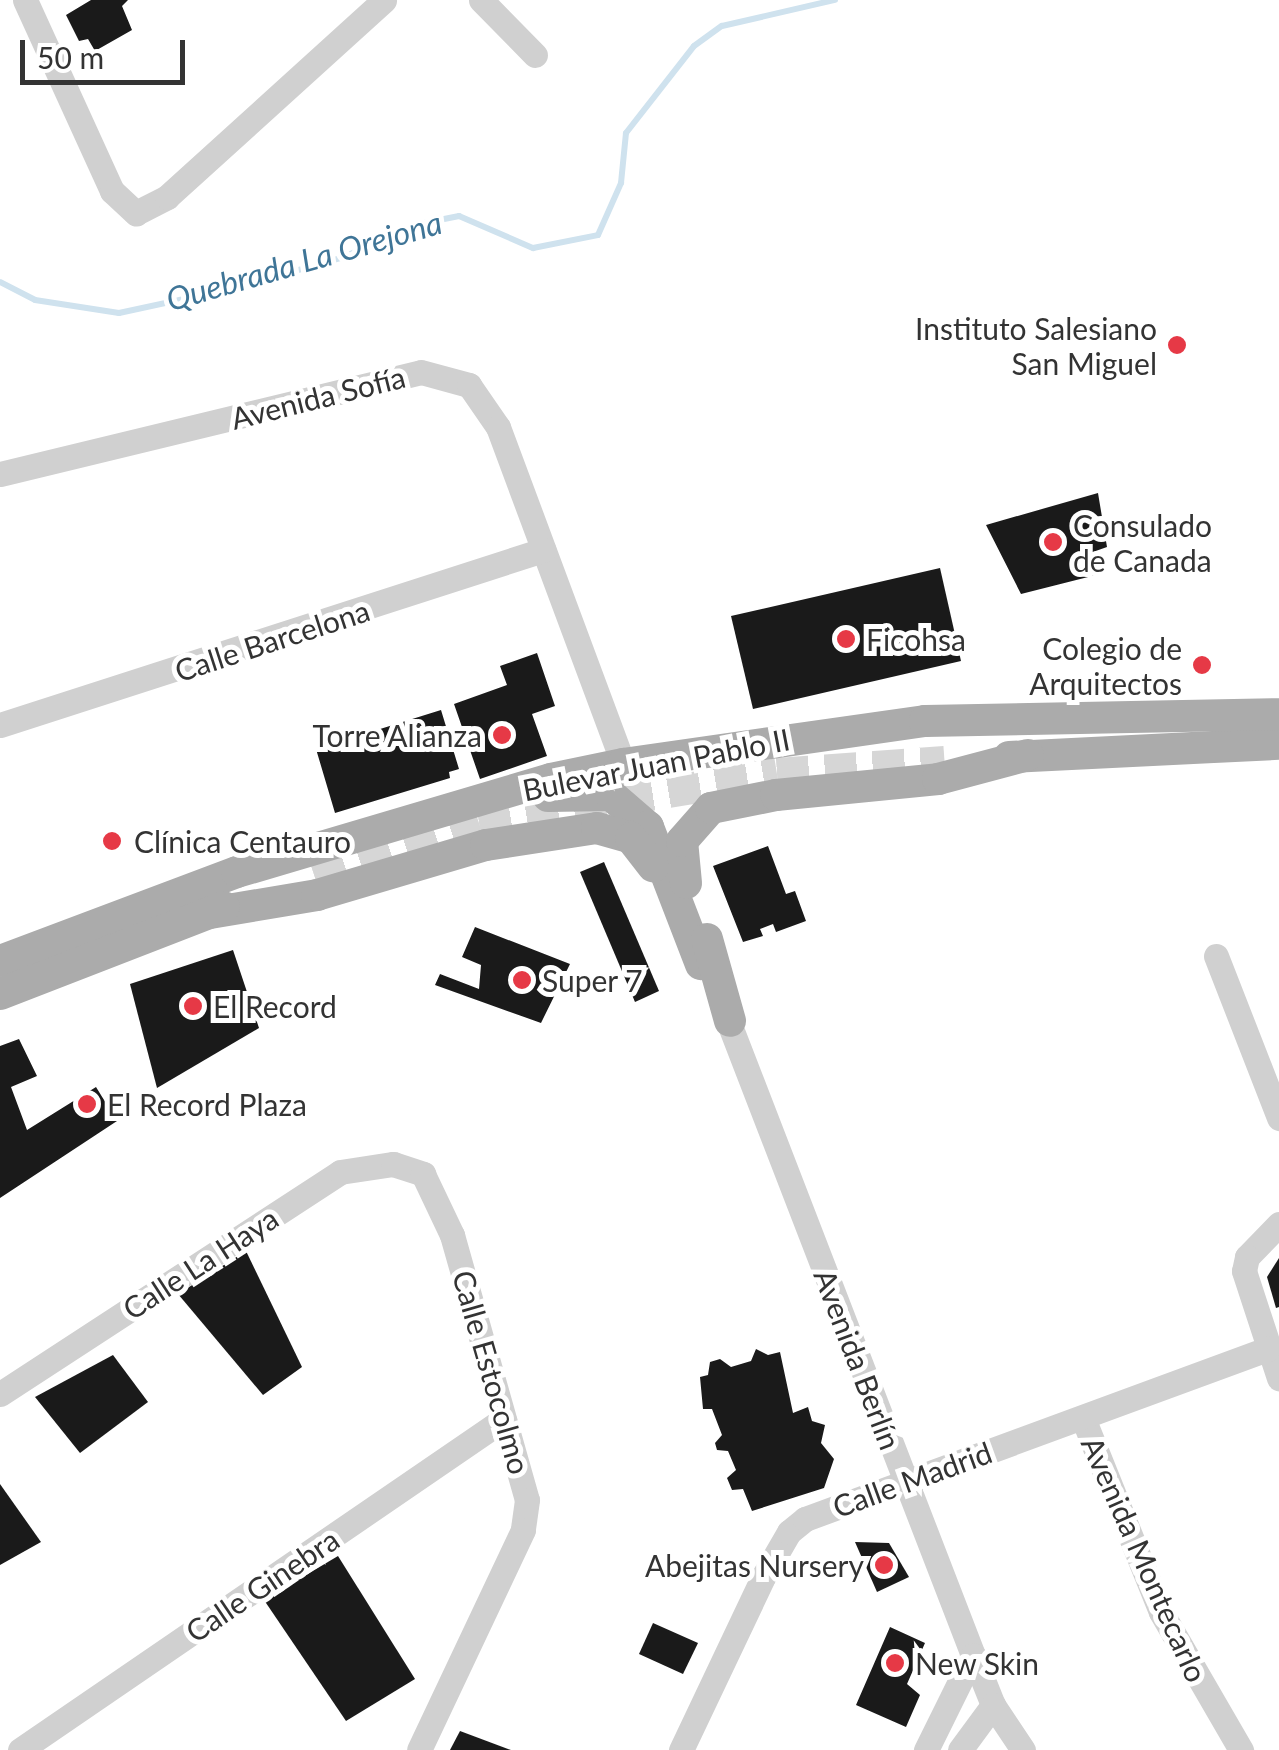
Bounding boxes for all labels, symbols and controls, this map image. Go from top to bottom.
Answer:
scale bar [25,20,190,82]
text: 50 m [37,39,104,75]
water label: Quebrada La Orejona [162,203,446,319]
place label: Instituto Salesiano San Miguel [915,310,1157,380]
marker: Instituto Salesiano San Miguel [1166,334,1188,356]
street label: Avenida Sofía [227,358,409,436]
place label: Consulado de Canada [1073,507,1212,578]
marker: Consulado de Canada [1042,531,1064,553]
street label: Calle Barcelona [170,592,374,688]
place label: Ficohsa [866,621,966,657]
marker: Ficohsa [835,628,857,650]
place label: Colegio de Arquitectos [1029,630,1182,700]
marker: Colegio de Arquitectos [1191,654,1213,676]
place label: Torre Alianza [312,717,482,753]
street label: Bulevar Juan Pablo II [518,720,794,808]
marker: Torre Alianza [491,724,513,746]
place label: Clínica Centauro [134,823,351,859]
marker: Clínica Centauro [99,828,125,854]
place label: Super 7 [542,962,643,998]
marker: Super 7 [511,969,533,991]
place label: El Record [213,988,337,1024]
marker: El Record [182,995,204,1017]
place label: El Record Plaza [107,1086,307,1122]
marker: El Record Plaza [76,1093,98,1115]
street label: Calle La Haya [116,1200,284,1326]
street label: Avenida Berlín [807,1264,909,1454]
street label: Calle Estocolmo [446,1266,538,1478]
street label: Avenida Montecarlo [1075,1431,1215,1687]
street label: Calle Madrid [828,1434,996,1524]
street label: Calle Ginebra [179,1521,345,1649]
place label: Abejitas Nursery [645,1547,864,1583]
marker: Abejitas Nursery [873,1554,895,1576]
place label: New Skin [915,1645,1040,1681]
marker: New Skin [884,1652,906,1674]

